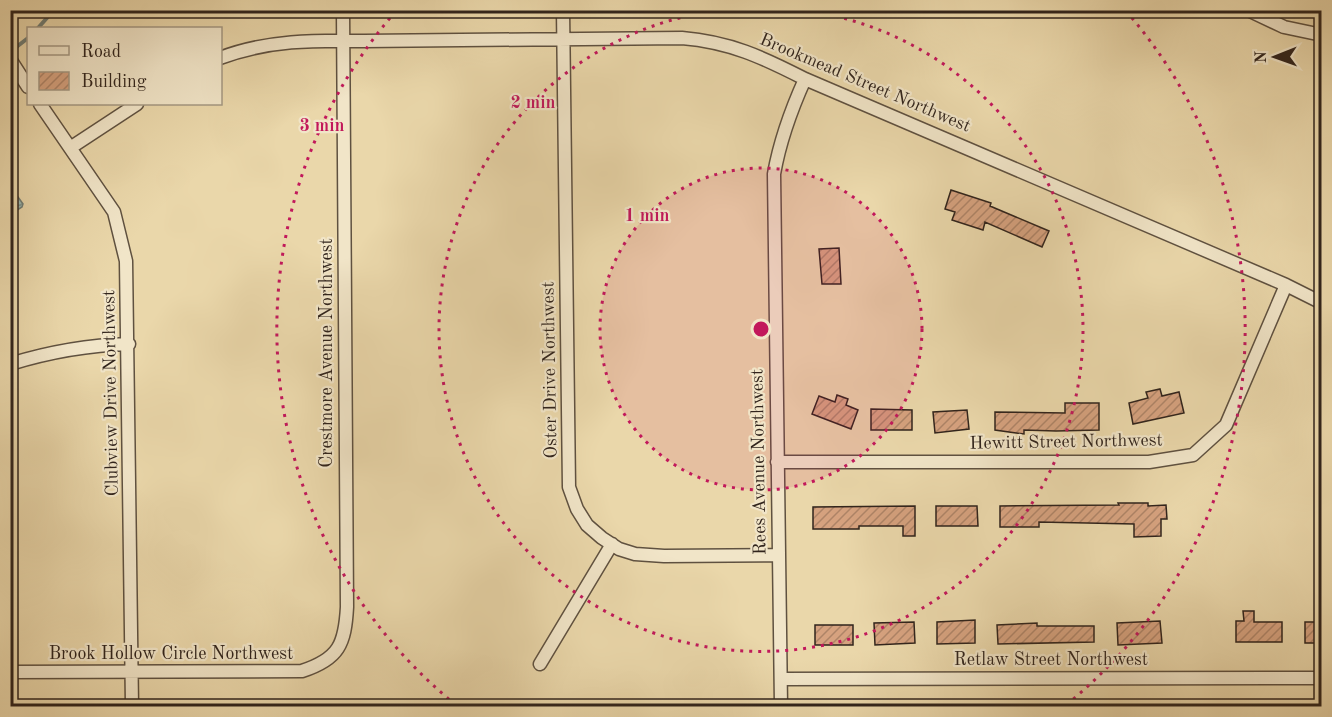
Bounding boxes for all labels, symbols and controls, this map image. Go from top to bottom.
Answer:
legend [27,27,222,105]
north arrow [1245,27,1305,87]
street label: Brookmead Street Northwest [757,30,973,136]
text: Road [81,43,121,61]
text: N [1254,50,1270,63]
text: Building [81,73,147,91]
text: 2 min [510,94,556,112]
text: 3 min [299,117,345,135]
text: 1 min [624,207,670,225]
street label: Crestmore Avenue Northwest [318,238,336,468]
street label: Oster Drive Northwest [539,281,561,459]
street label: Clubview Drive Northwest [100,289,122,497]
centre of rings [751,319,771,339]
street label: Rees Avenue Northwest [748,369,770,555]
street label: Hewitt Street Northwest [969,431,1163,453]
street label: Brook Hollow Circle Northwest [49,645,293,663]
street label: Retlaw Street Northwest [954,651,1148,669]

